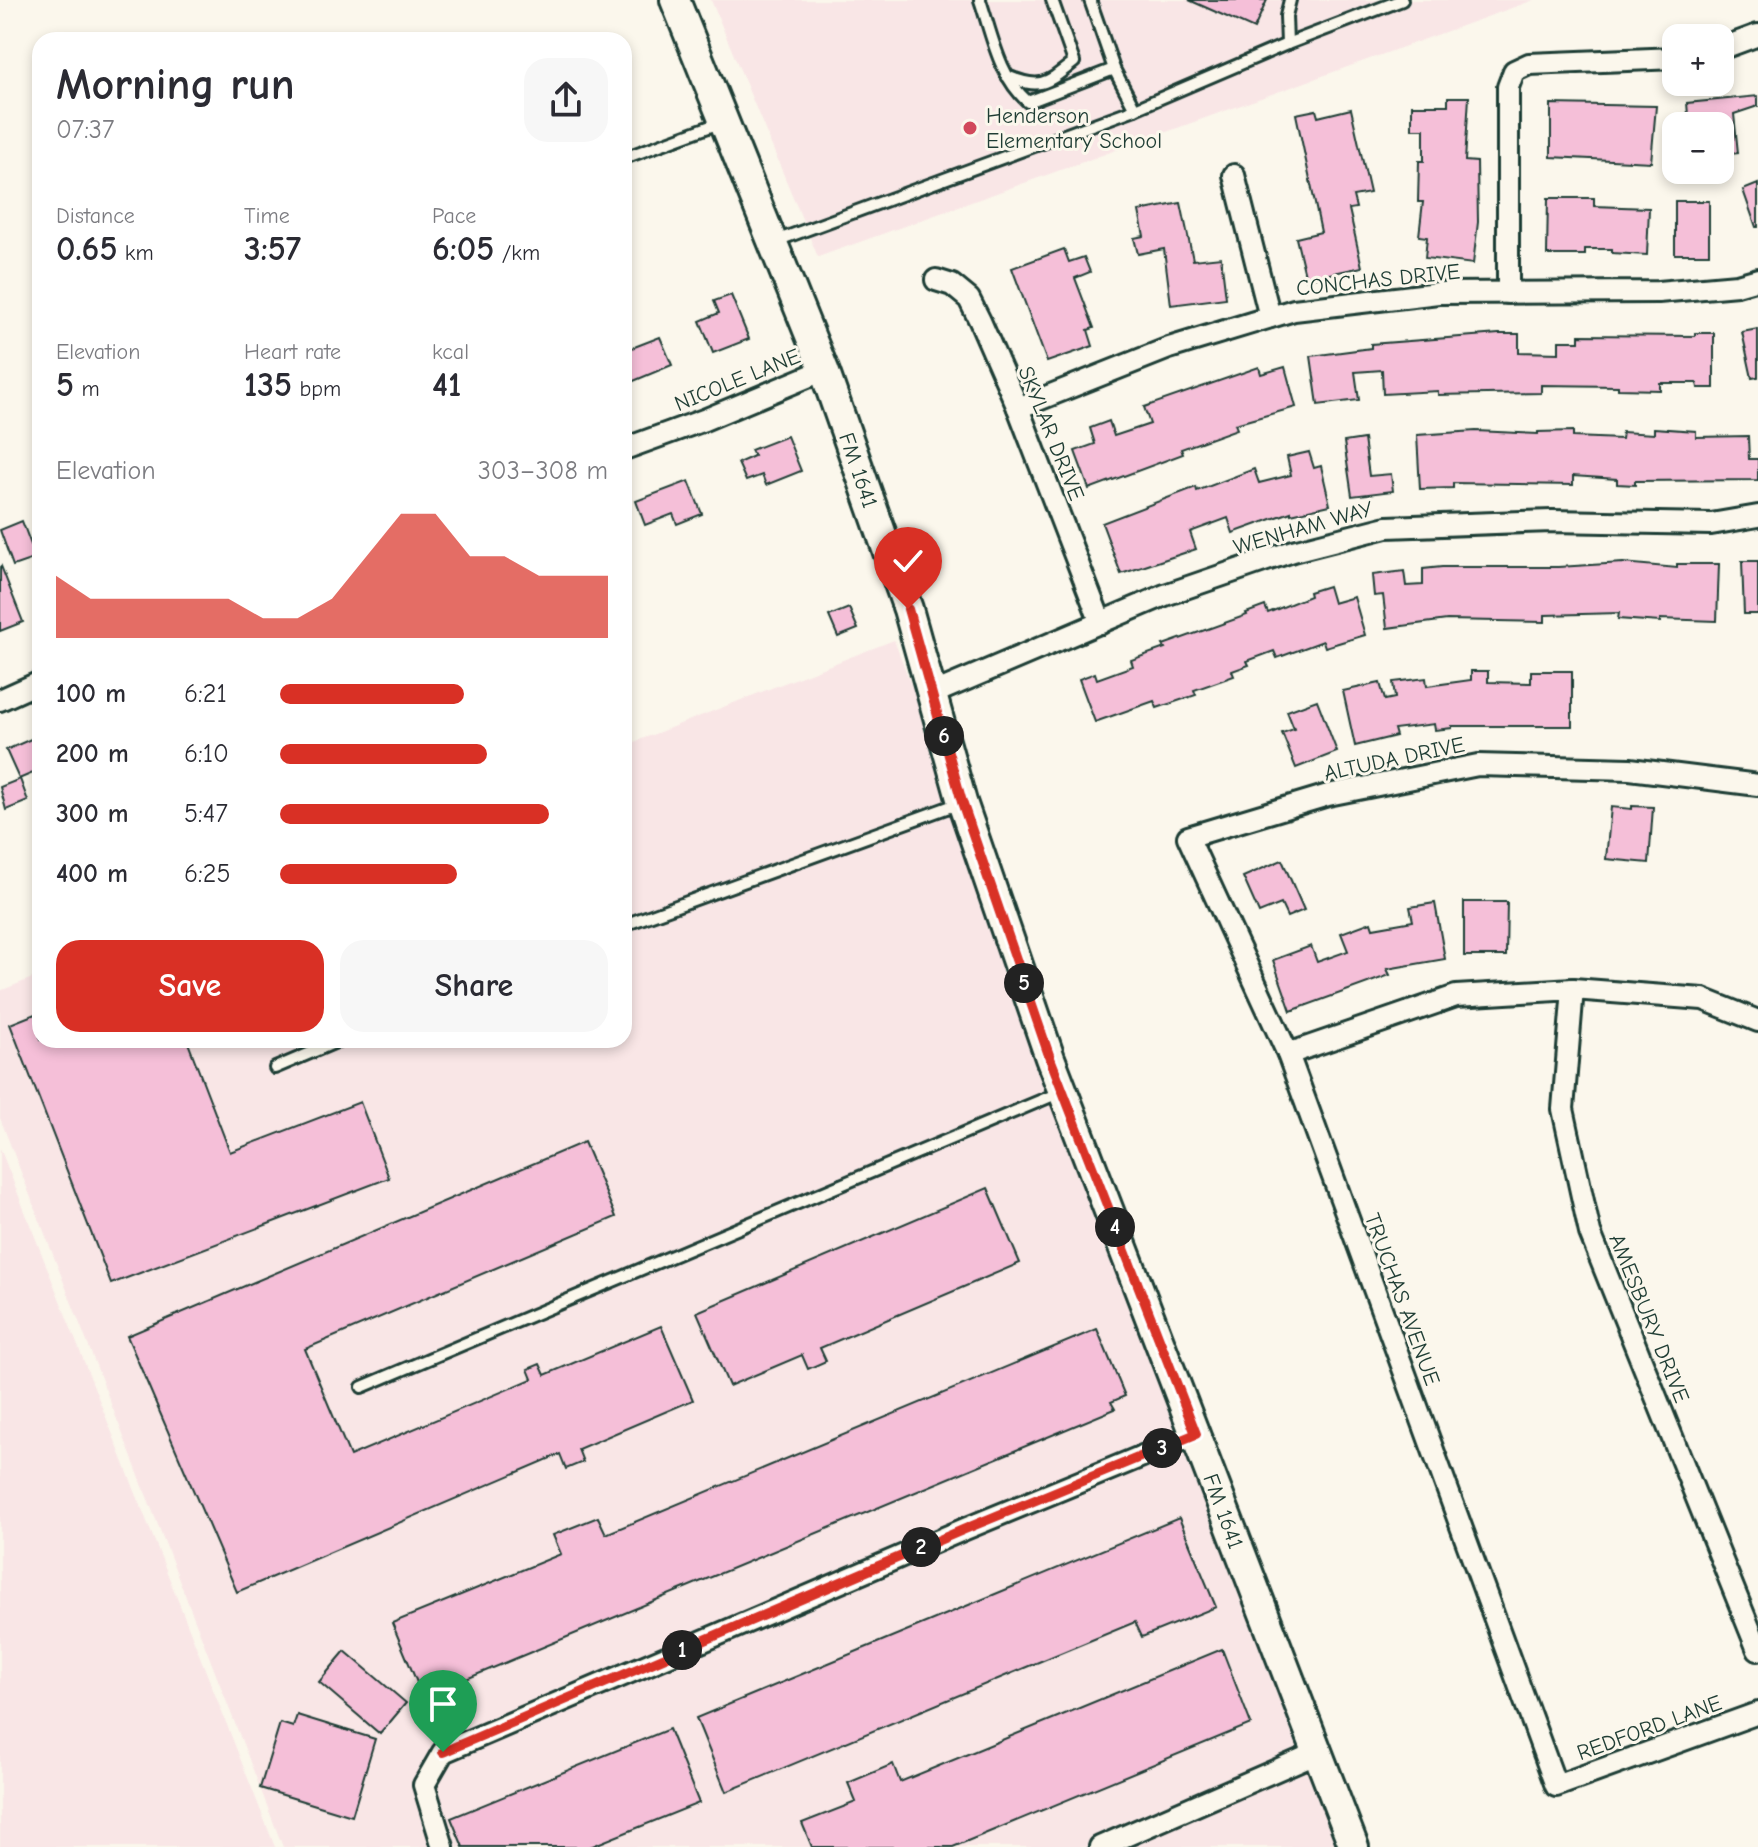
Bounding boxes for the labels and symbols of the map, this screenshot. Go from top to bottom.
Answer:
place label: Henderson Elementary School [986,103,1162,154]
marker: Henderson Elementary School [961,119,979,137]
street label: CONCHAS DRIVE [1295,258,1461,302]
street label: NICOLE LANE [671,343,804,417]
street label: SKYLAR DRIVE [1012,362,1090,504]
street label: FM 1641 [833,429,883,512]
street label: WENHAM WAY [1231,496,1376,560]
pin [874,527,942,609]
pin: 6 [924,716,964,756]
street label: ALTUDA DRIVE [1322,731,1467,787]
pin: 5 [1004,963,1044,1003]
pin: 4 [1095,1207,1135,1247]
street label: TRUCHAS AVENUE [1359,1210,1445,1389]
street label: AMESBURY DRIVE [1603,1230,1695,1407]
pin: 3 [1142,1428,1182,1468]
street label: FM 1641 [1197,1470,1249,1553]
pin: 2 [901,1527,941,1567]
pin: 1 [662,1630,702,1670]
pin [409,1670,477,1752]
street label: REDFORD LANE [1573,1690,1725,1766]

